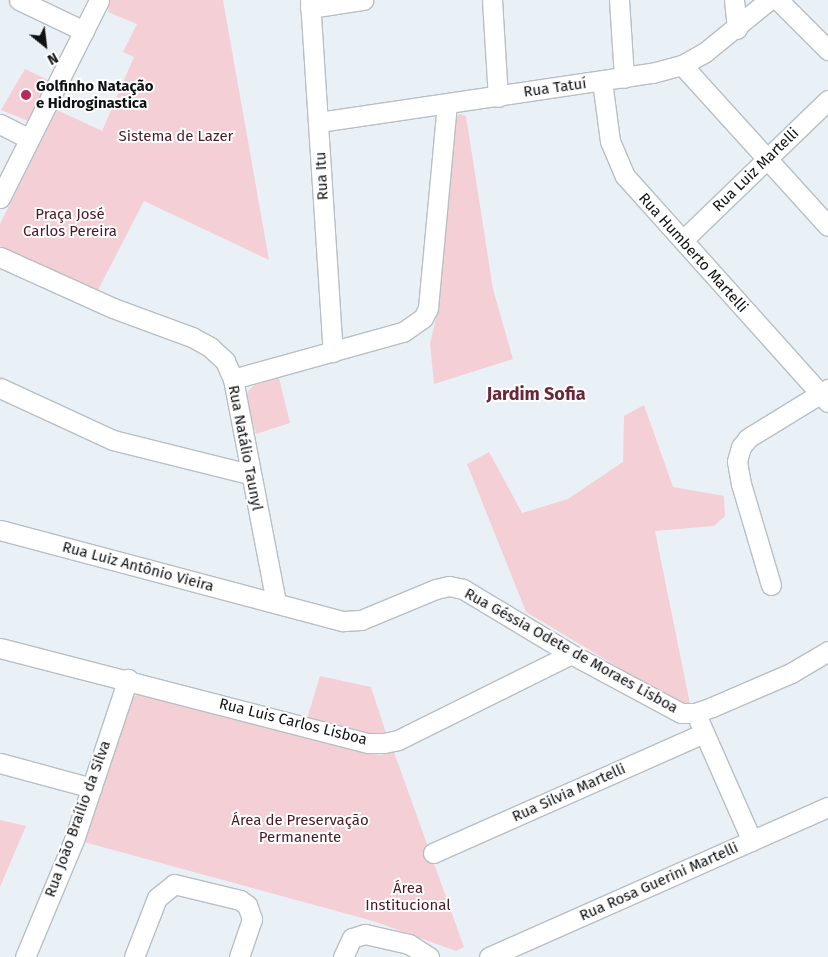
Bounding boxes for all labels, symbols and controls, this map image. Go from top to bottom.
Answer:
north arrow [20,20,70,70]
text: N [44,49,61,68]
street label: Rua Tatuí [522,75,588,101]
place label: Golfinho Natação e Hidroginastica [36,77,154,112]
marker: Golfinho Natação e Hidroginastica [20,89,32,101]
street label: Rua Luiz Martelli [709,124,803,216]
park label: Sistema de Lazer [119,128,233,146]
street label: Rua Itu [312,151,332,201]
street label: Rua Humberto Martelli [635,190,751,316]
park label: Praça José Carlos Pereira [23,205,117,240]
district label: Jardim Sofia [486,383,586,405]
street label: Rua Natálio Taunyl [224,384,266,512]
street label: Rua Luiz Antônio Vieira [60,538,216,596]
street label: Rua Géssia Odete de Moraes Lisboa [461,585,681,717]
street label: Rua Luis Carlos Lisboa [217,695,369,749]
street label: Rua João Braílio da Silva [41,738,115,900]
street label: Rua Silvia Martelli [509,760,629,826]
park label: Área de Preservação Permanente [231,811,369,846]
street label: Rua Rosa Guerini Martelli [577,839,741,925]
park label: Área Institucional [365,879,451,914]

